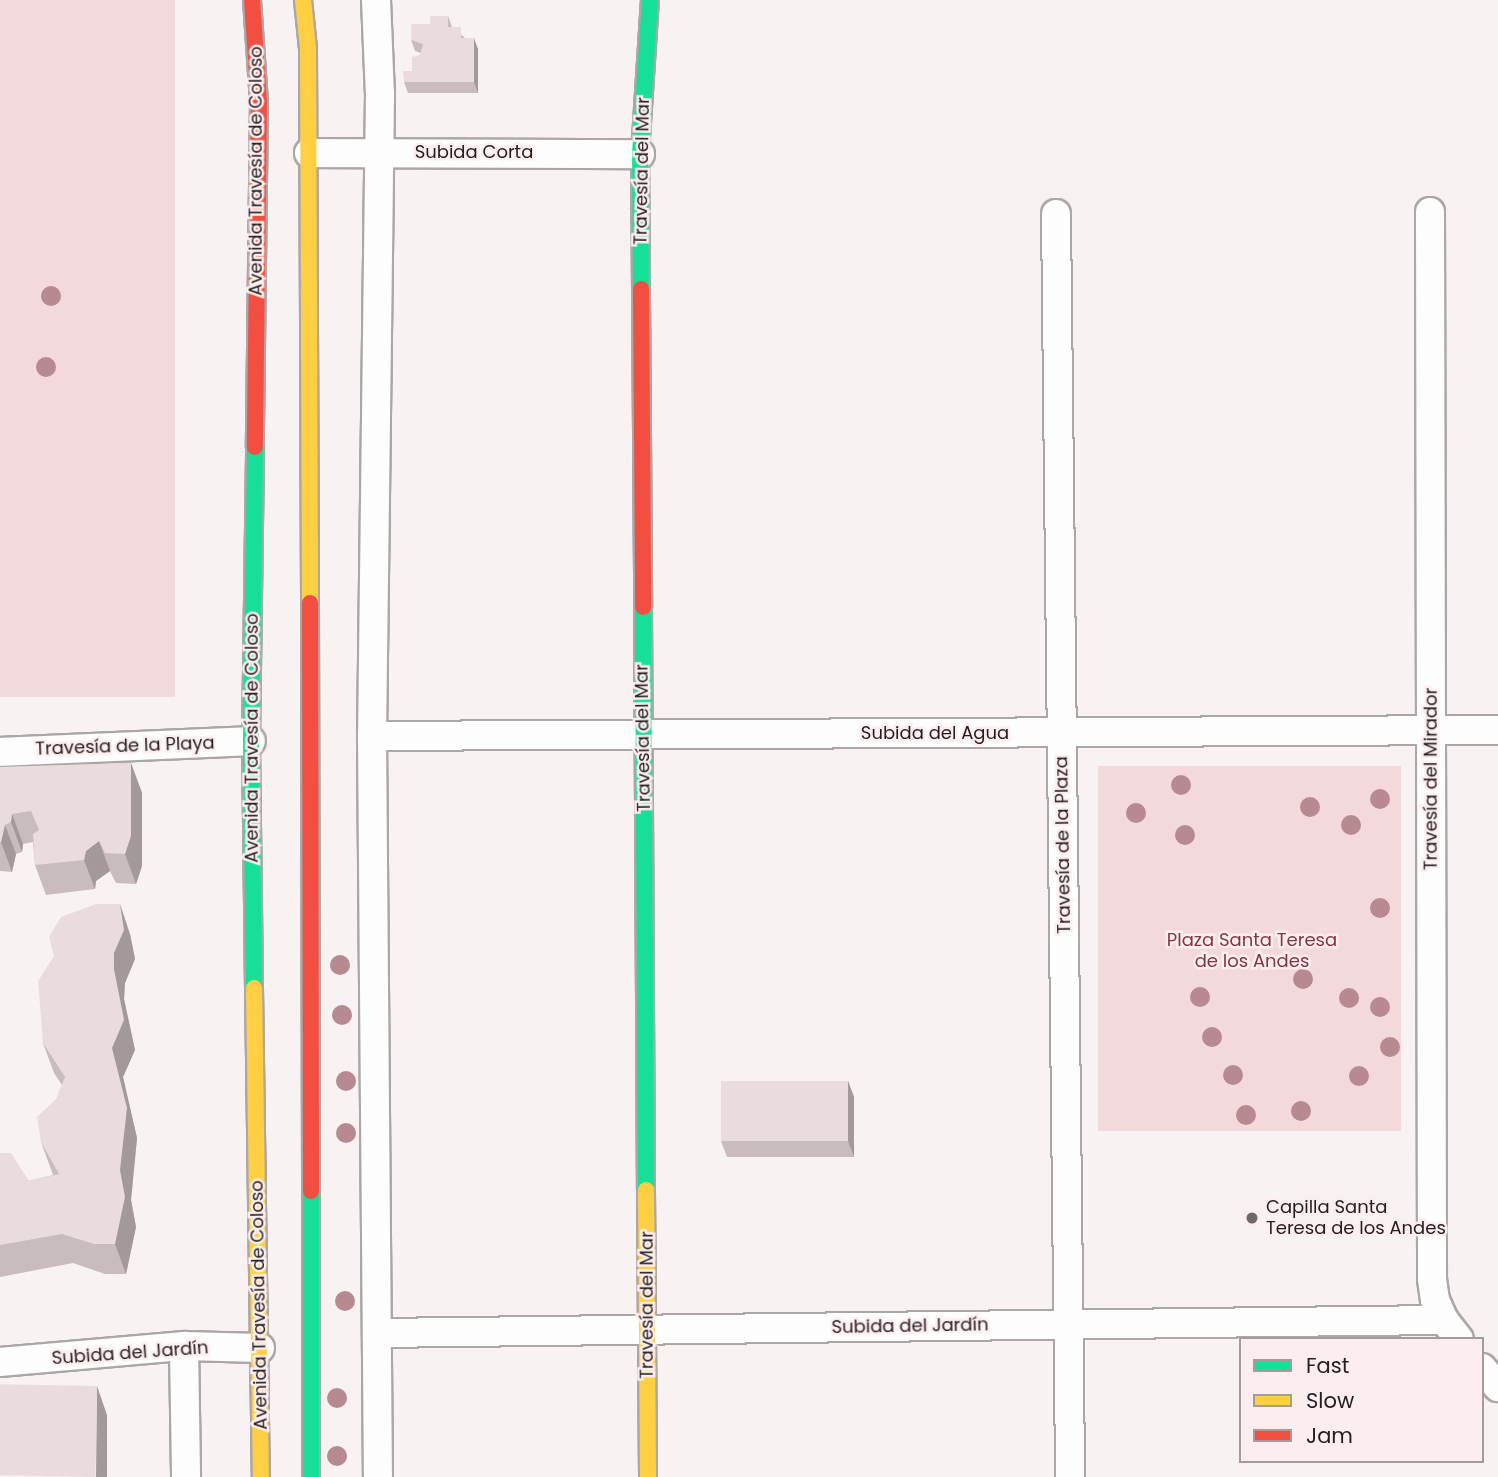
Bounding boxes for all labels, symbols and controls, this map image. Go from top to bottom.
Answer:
street label: Avenida Travesía de Coloso [245,46,267,296]
street label: Travesía del Mar [630,97,654,245]
street label: Subida Corta [415,141,533,163]
street label: Avenida Travesía de Coloso [241,613,263,863]
street label: Travesía del Mar [631,664,655,812]
street label: Travesía del Mirador [1420,688,1442,870]
street label: Subida del Agua [861,722,1009,744]
street label: Travesía de la Playa [35,732,215,760]
street label: Travesía de la Plaza [1051,756,1075,934]
park label: Plaza Santa Teresa de los Andes [1167,930,1337,972]
street label: Avenida Travesía de Coloso [246,1180,272,1430]
place label: Capilla Santa Teresa de los Andes [1266,1197,1446,1240]
marker: Capilla Santa Teresa de los Andes [1244,1210,1260,1226]
street label: Travesía del Mar [636,1231,658,1379]
street label: Subida del Jardín [831,1314,989,1338]
street label: Subida del Jardín [51,1337,209,1369]
legend [1239,1337,1484,1463]
text: Fast [1306,1351,1349,1380]
text: Slow [1306,1386,1354,1415]
text: Jam [1306,1421,1353,1450]

